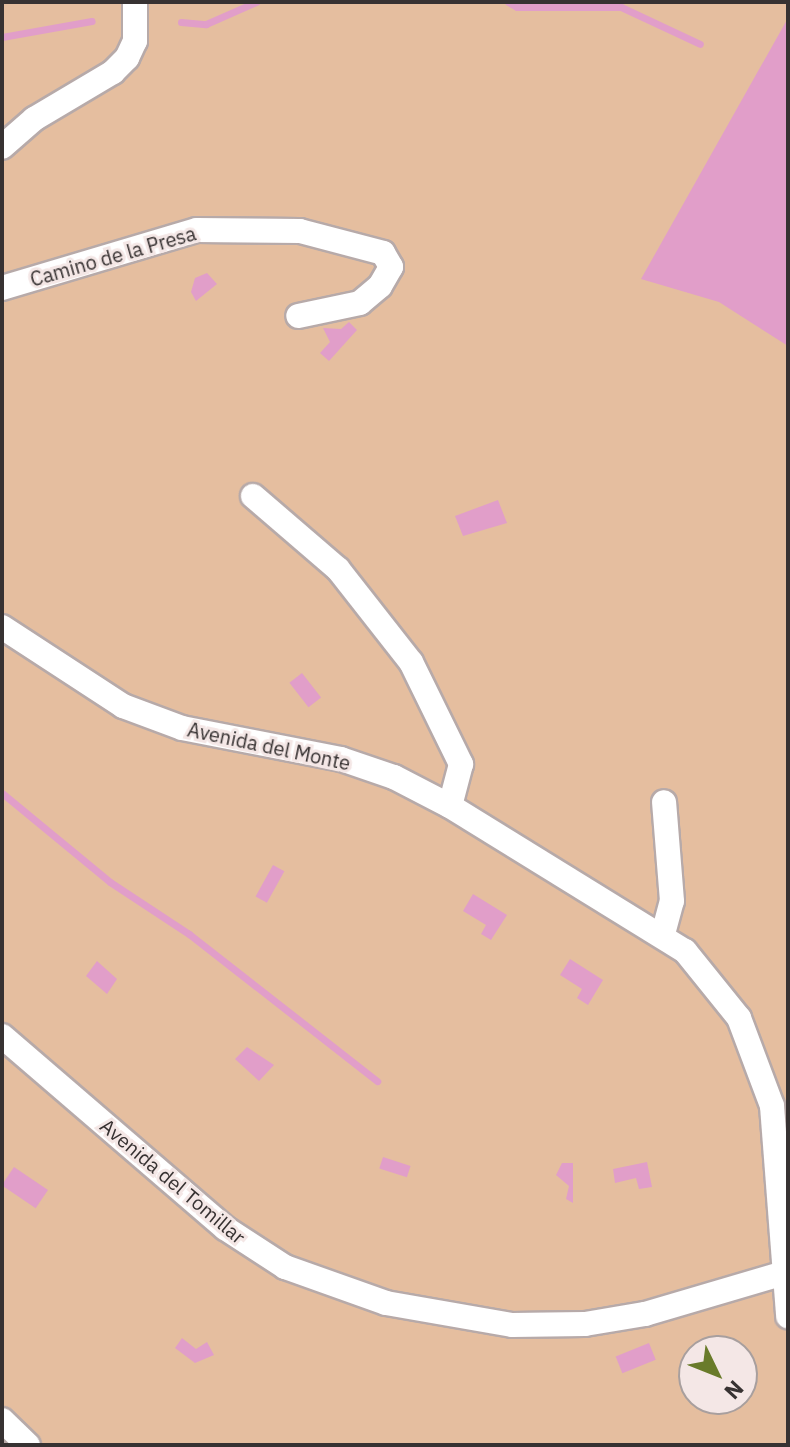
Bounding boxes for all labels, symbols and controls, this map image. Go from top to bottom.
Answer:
street label: Camino de la Presa [27,221,199,291]
street label: Avenida del Monte [185,717,353,775]
street label: Avenida del Tomillar [96,1113,250,1249]
north arrow [678,1335,758,1415]
text: N [718,1375,750,1406]

